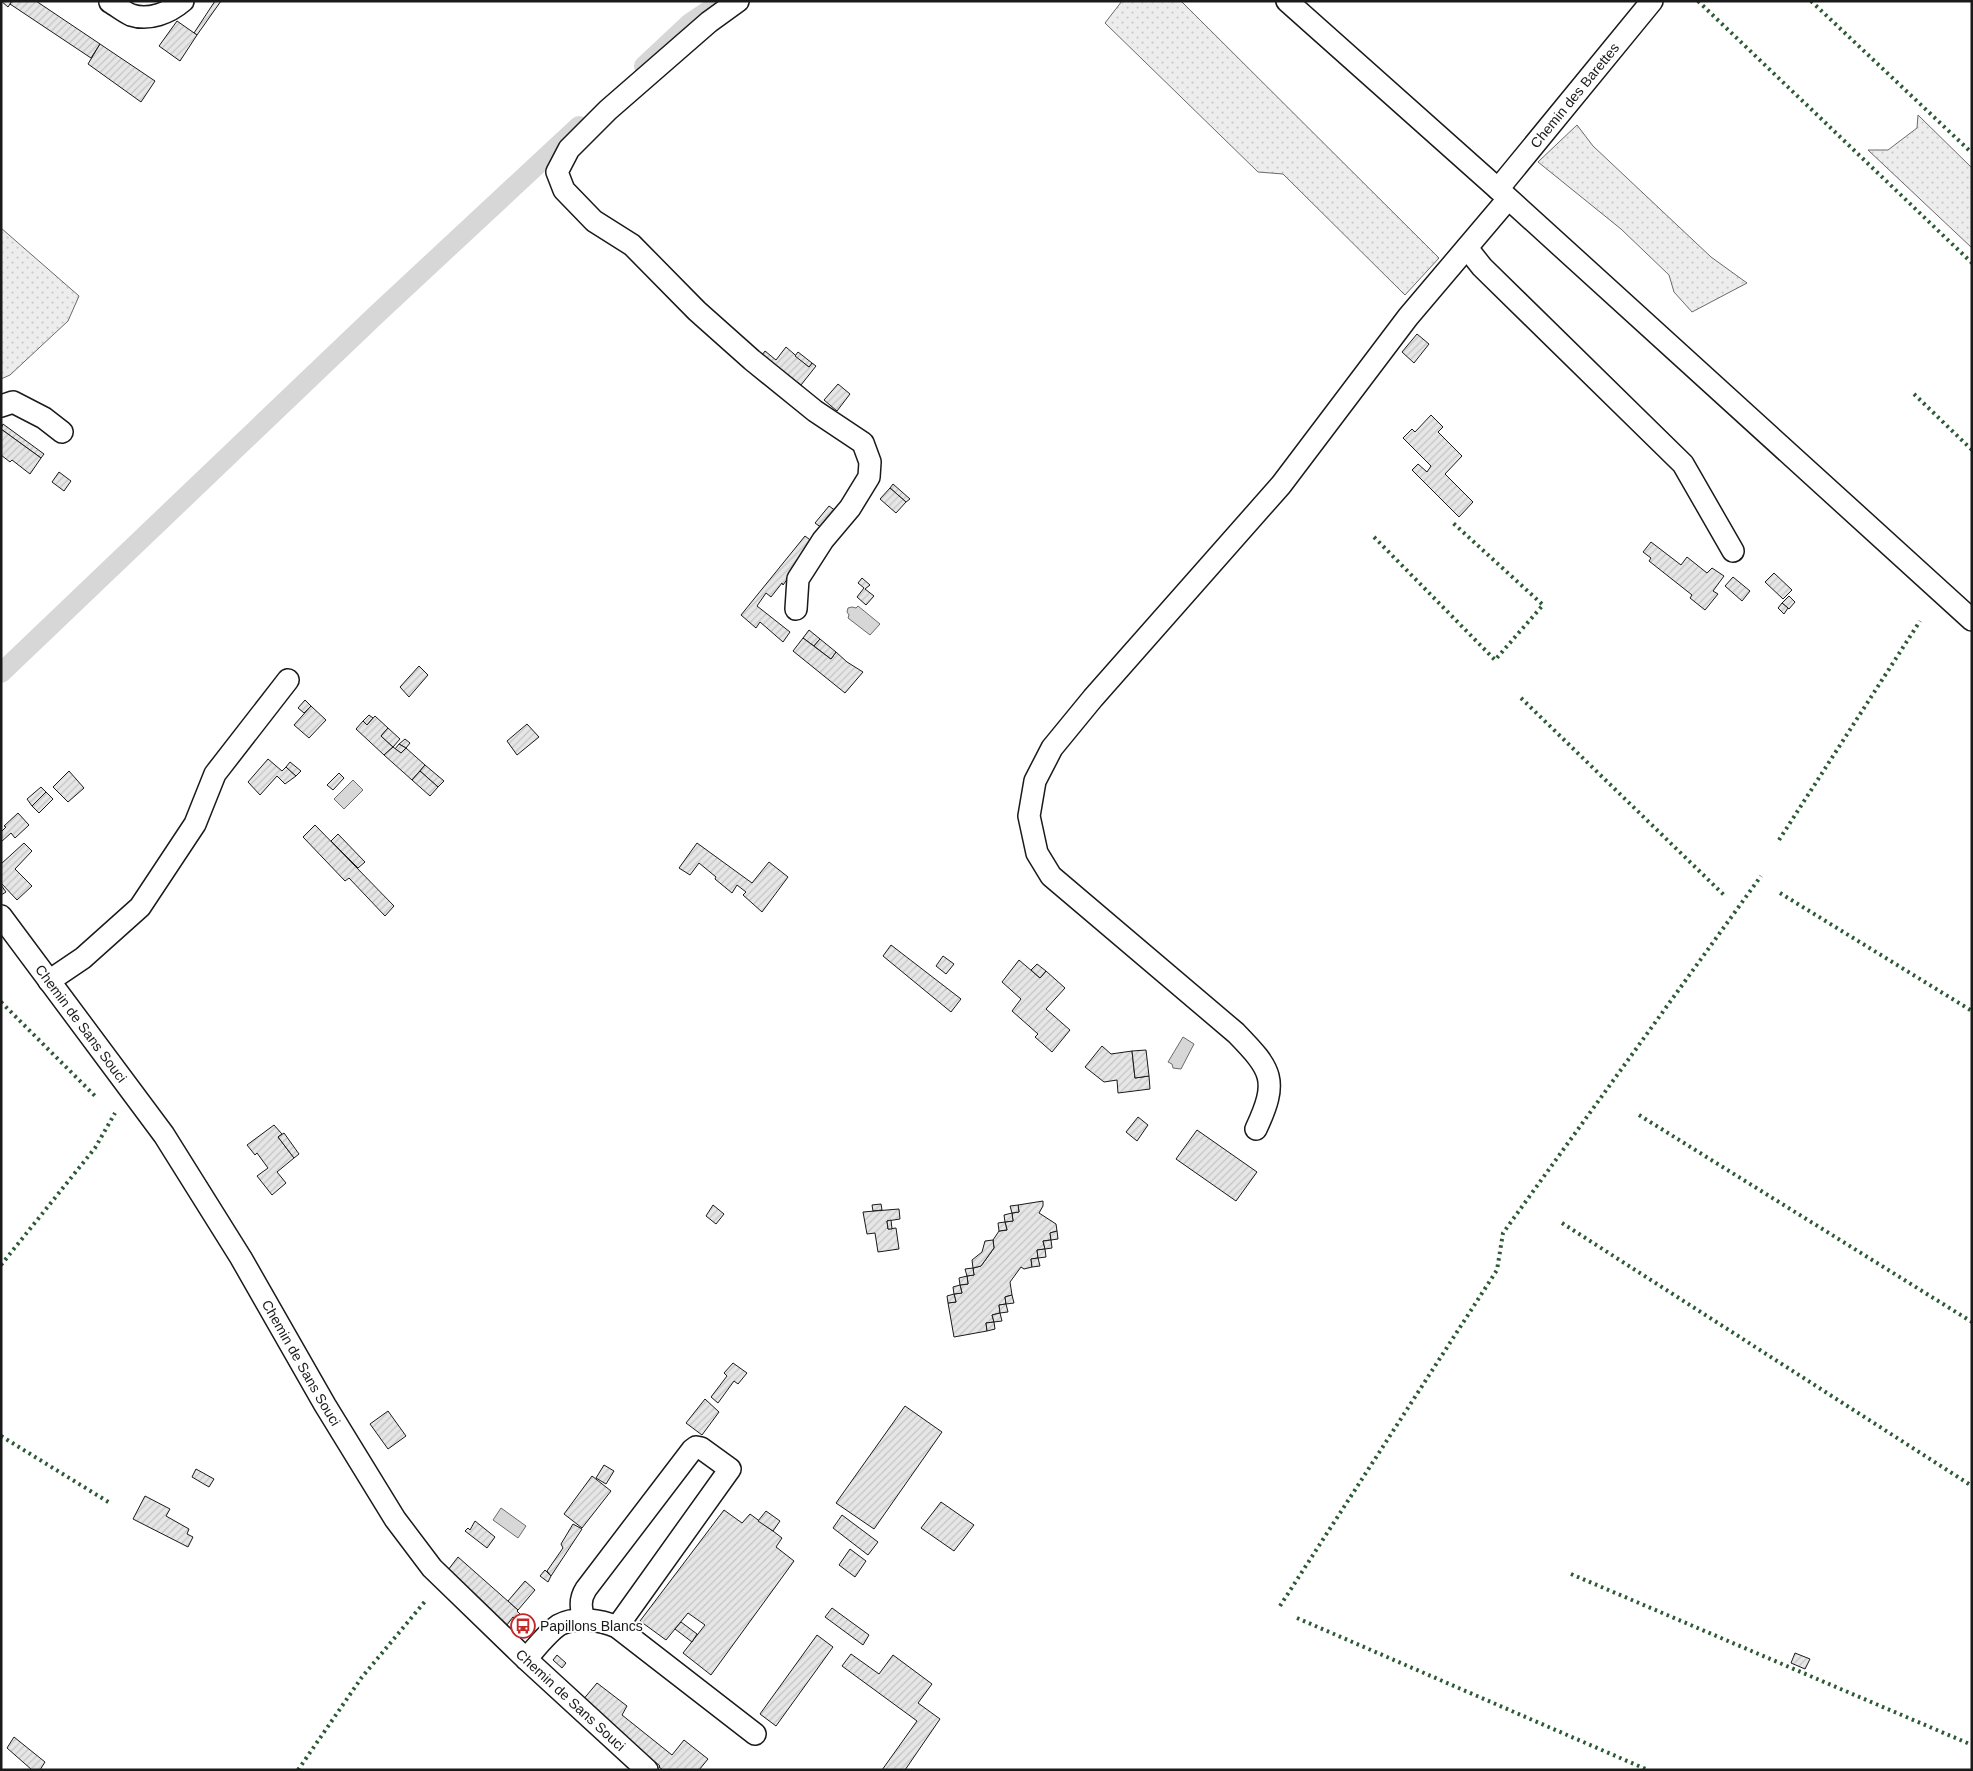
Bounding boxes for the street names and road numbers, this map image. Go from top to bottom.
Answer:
street label: Chemin des Barettes [1527,40,1622,151]
street label: Chemin de Sans Souci [32,962,130,1085]
street label: Chemin de Sans Souci [259,1297,344,1429]
street label: Chemin de Sans Souci [513,1646,629,1754]

